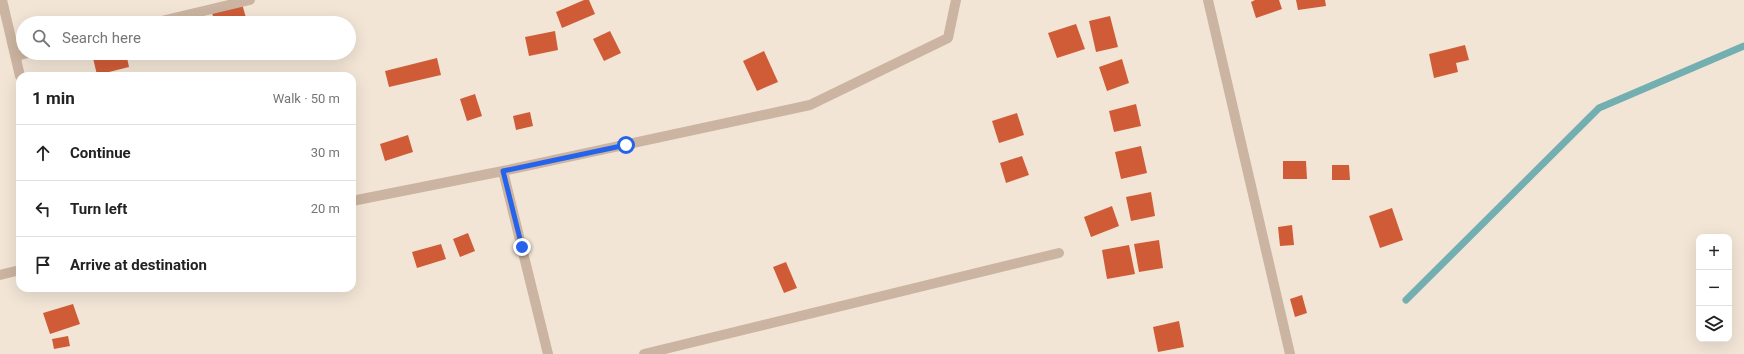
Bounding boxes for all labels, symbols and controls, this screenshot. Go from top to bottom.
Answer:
search box [16,16,356,60]
icon: search [30,27,52,49]
text: Search here [62,29,141,47]
text: 1 min [32,88,75,108]
text: Walk · 50 m [273,91,340,106]
route start [617,136,635,154]
icon: ahead [32,142,54,164]
text: Continue [70,144,131,162]
text: 30 m [311,145,340,160]
icon: left [32,198,54,220]
text: Turn left [70,200,127,218]
text: 20 m [311,201,340,216]
map controls [1696,234,1732,342]
button: + [1696,234,1732,270]
route end [513,238,531,256]
icon: arrive [32,254,54,276]
text: Arrive at destination [70,256,207,274]
button: − [1696,270,1732,306]
button: layers [1696,306,1732,342]

